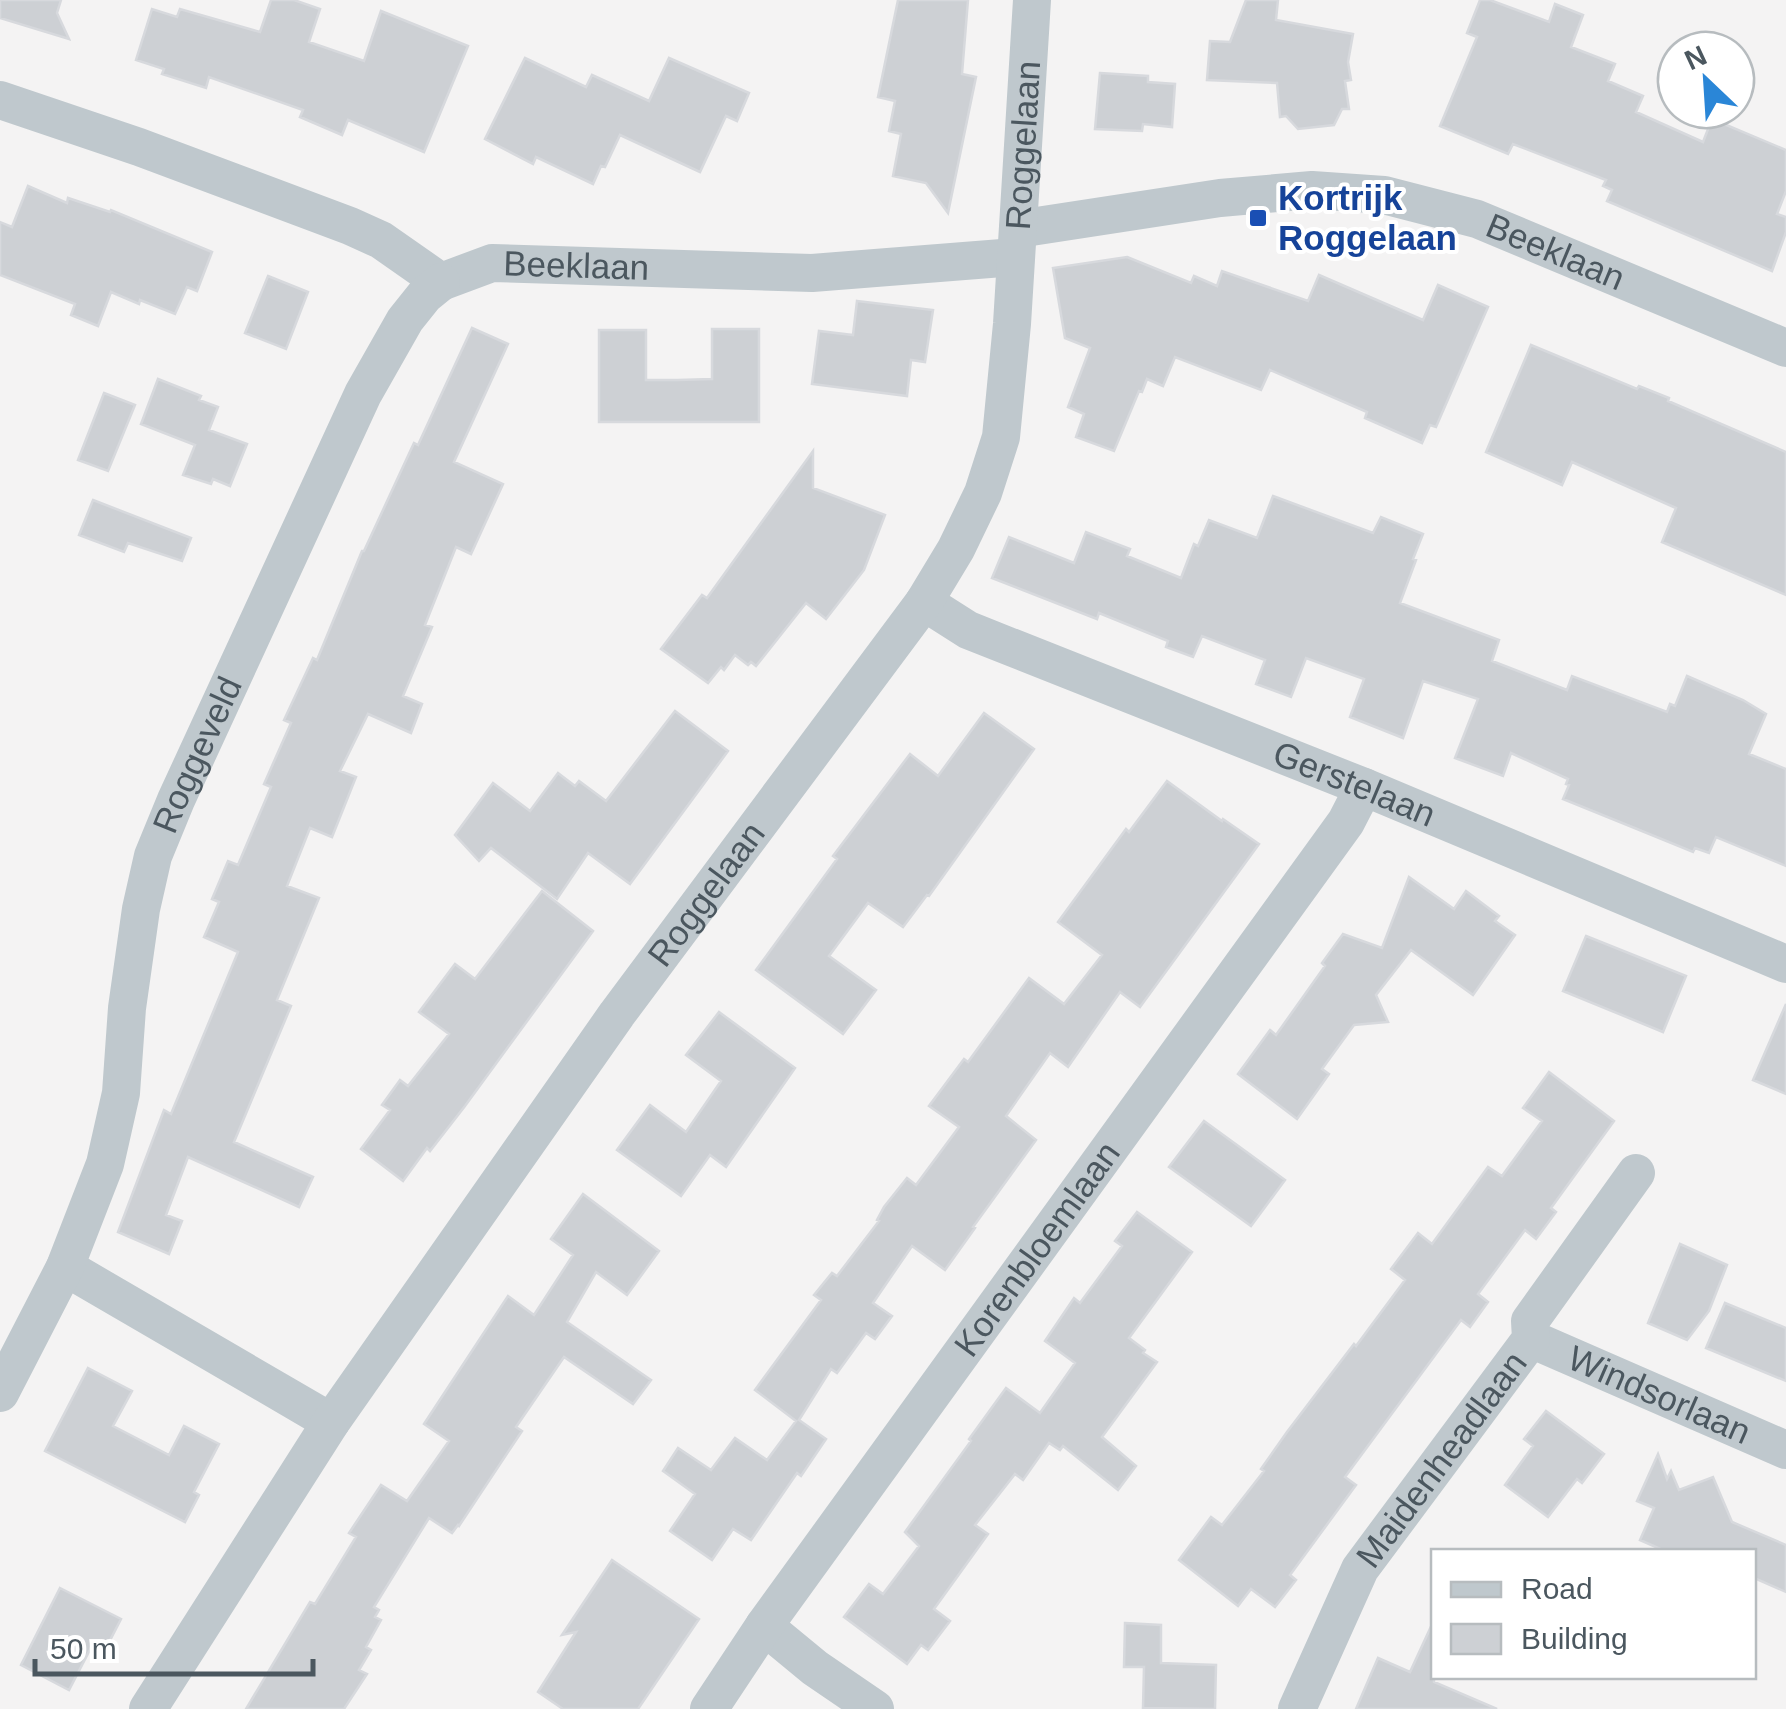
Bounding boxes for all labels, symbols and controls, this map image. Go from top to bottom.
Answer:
north arrow [1656,30,1756,130]
text: N [1680,39,1711,76]
street label: Roggelaan [998,59,1047,231]
place label: Kortrijk Roggelaan [1278,178,1457,257]
street label: Beeklaan [1481,205,1631,297]
marker: Kortrijk Roggelaan [1247,207,1269,229]
street label: Beeklaan [503,243,650,287]
street label: Roggeveld [145,670,249,839]
street label: Gerstelaan [1268,733,1441,834]
street label: Roggelaan [640,814,772,973]
street label: Korenbloemlaan [946,1134,1127,1363]
street label: Windsorlaan [1563,1338,1757,1451]
street label: Maidenheadlaan [1348,1344,1534,1575]
legend [1431,1549,1756,1679]
text: Road [1521,1572,1593,1605]
scale bar [35,1614,312,1676]
text: Building [1521,1622,1628,1655]
text: 50 m [50,1632,117,1665]

